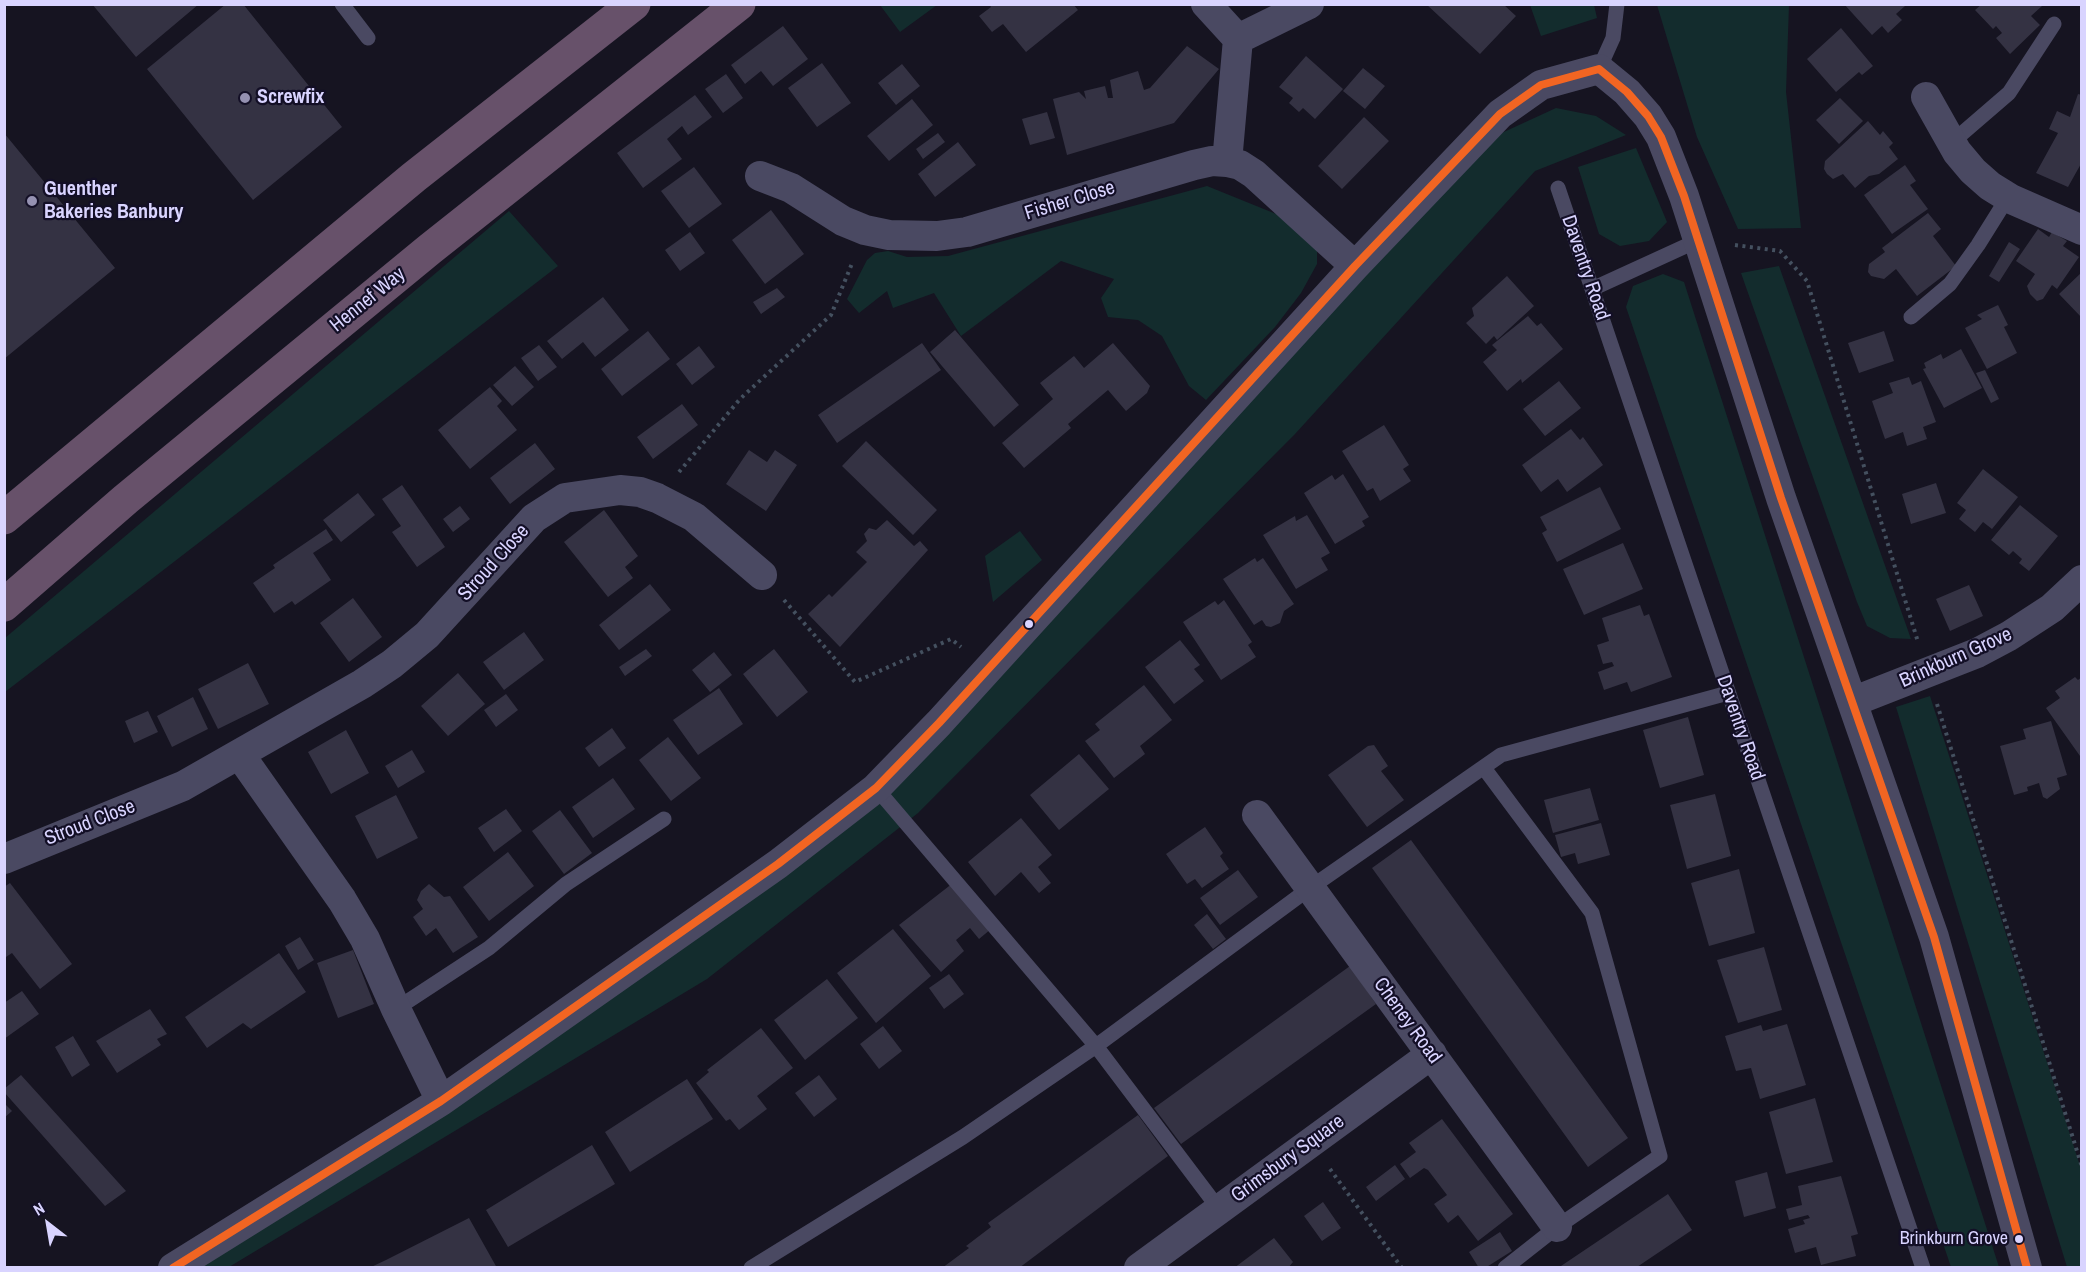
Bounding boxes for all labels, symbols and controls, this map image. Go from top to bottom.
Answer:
place label: Screwfix [257,86,324,110]
marker: Screwfix [238,91,252,105]
street label: Fisher Close [1022,176,1118,226]
place label: Guenther Bakeries Banbury [44,178,183,225]
marker: Guenther Bakeries Banbury [25,194,39,208]
street label: Daventry Road [1556,212,1614,324]
street label: Hennef Way [326,262,410,338]
street label: Stroud Close [453,520,535,606]
unlabelled marker [1023,618,1035,630]
street label: Brinkburn Grove [1896,623,2016,693]
street label: Daventry Road [1711,672,1769,784]
street label: Stroud Close [41,795,139,851]
street label: Cheney Road [1368,973,1446,1069]
street label: Grimsbury Square [1227,1110,1349,1208]
north arrow [18,1194,78,1254]
text: N [29,1197,48,1220]
place label: Brinkburn Grove [1900,1228,2008,1250]
marker: Brinkburn Grove [2013,1233,2025,1245]

